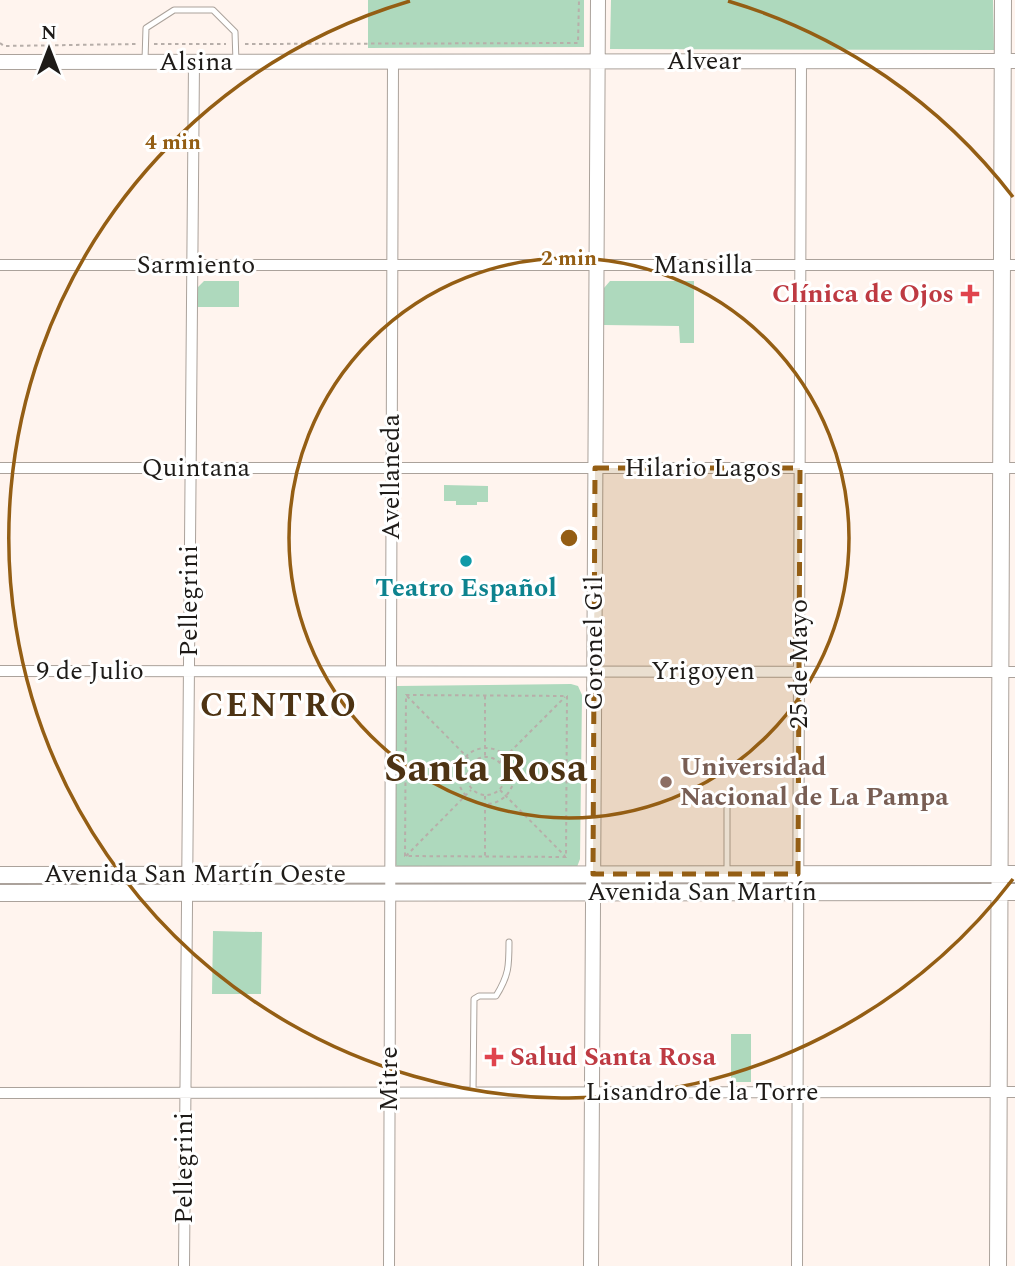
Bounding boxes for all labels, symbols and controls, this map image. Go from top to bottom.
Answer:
north arrow [14,14,84,84]
text: N [41,19,57,48]
street label: Alvear [666,41,742,81]
street label: Alsina [159,42,233,82]
text: 4 min [145,127,201,159]
text: 2 min [541,243,597,275]
street label: Sarmiento [137,245,255,285]
street label: Mansilla [653,245,753,285]
place label: Clínica de Ojos [772,274,954,314]
marker: Clínica de Ojos [960,284,980,304]
street label: Avellaneda [371,413,411,540]
street label: Quintana [142,448,251,488]
street label: Hilario Lagos [625,448,781,488]
centre of rings [557,526,581,550]
street label: Pellegrini [169,545,209,657]
marker: Teatro Español [458,553,474,569]
place label: Teatro Español [375,568,557,608]
street label: Coronel Gil [574,576,614,710]
street label: 25 de Mayo [779,599,819,729]
street label: 9 de Julio [36,651,144,691]
street label: Yrigoyen [651,651,755,691]
district label: CENTRO [200,681,358,731]
district label: Santa Rosa [384,739,588,800]
place label: Universidad Nacional de La Pampa [680,747,949,817]
marker: Universidad Nacional de La Pampa [658,774,674,790]
street label: Avenida San Martín Oeste [44,854,346,894]
street label: Avenida San Martín [587,872,817,912]
place label: Salud Santa Rosa [510,1037,717,1077]
street label: Mitre [369,1046,409,1112]
marker: Salud Santa Rosa [484,1047,504,1067]
street label: Lisandro de la Torre [585,1072,819,1112]
street label: Pellegrini [164,1112,204,1224]

